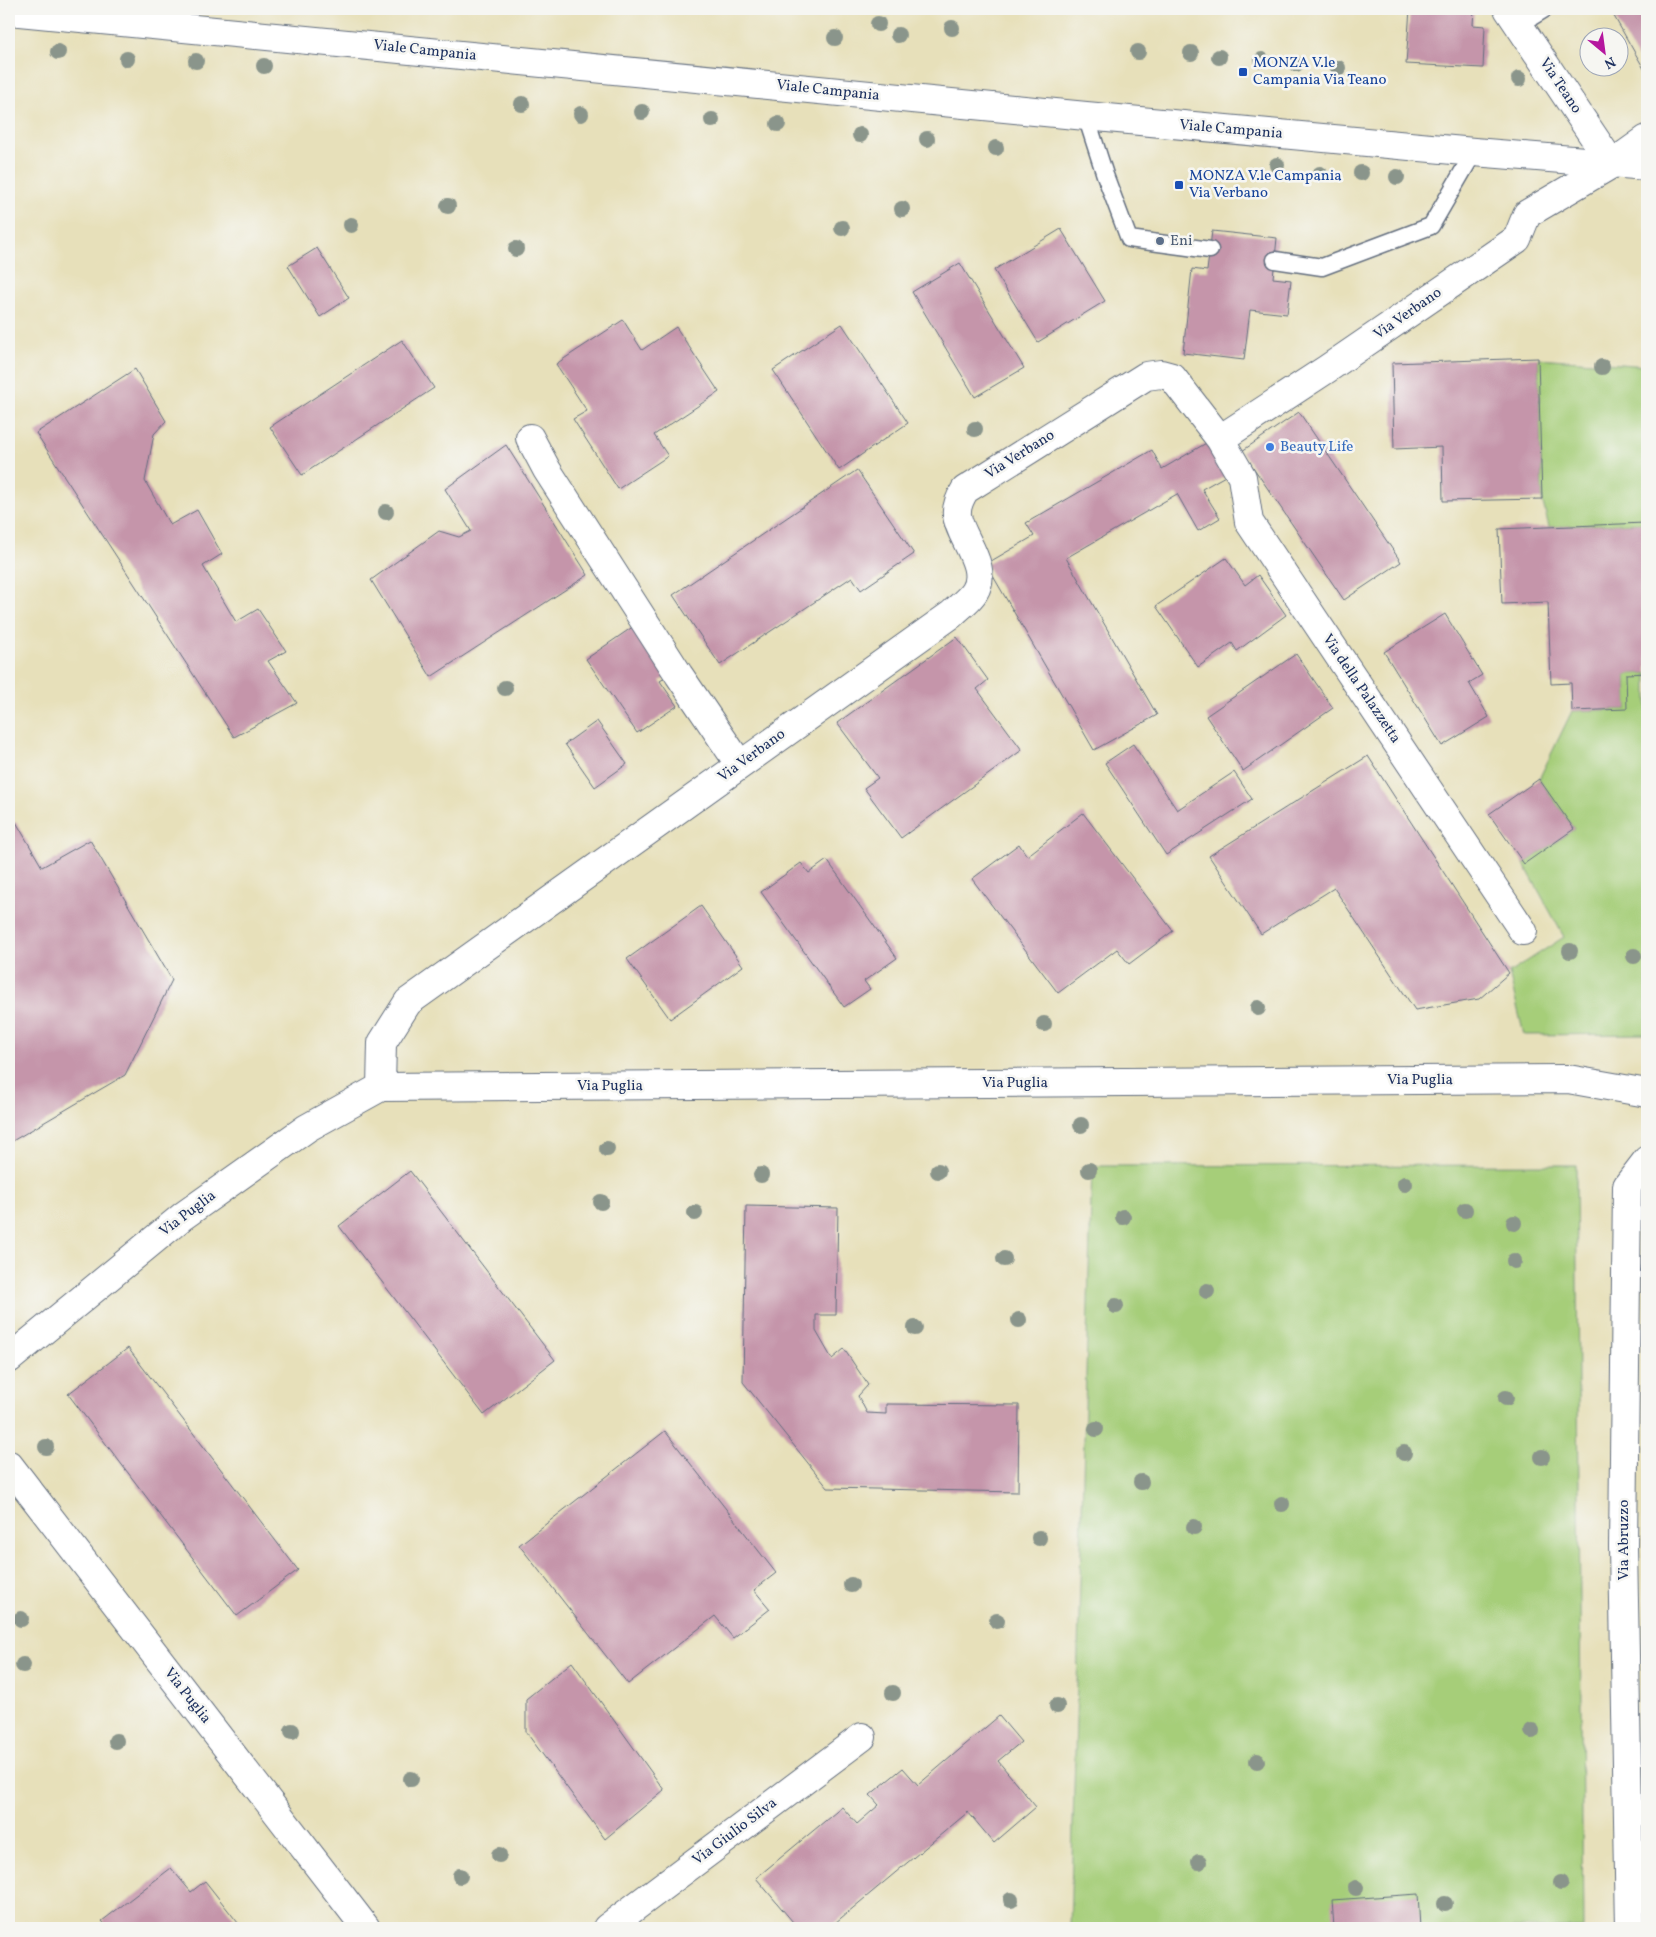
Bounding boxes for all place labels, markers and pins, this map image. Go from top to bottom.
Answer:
place label: MONZA V.le Campania Via Teano [1253,53,1386,91]
marker: MONZA V.le Campania Via Teano [1237,66,1249,78]
place label: MONZA V.le Campania Via Verbano [1189,166,1342,204]
marker: MONZA V.le Campania Via Verbano [1173,179,1185,191]
place label: Eni [1170,231,1193,252]
marker: Eni [1154,235,1166,247]
place label: Beauty Life [1280,437,1353,458]
marker: Beauty Life [1264,441,1276,453]

